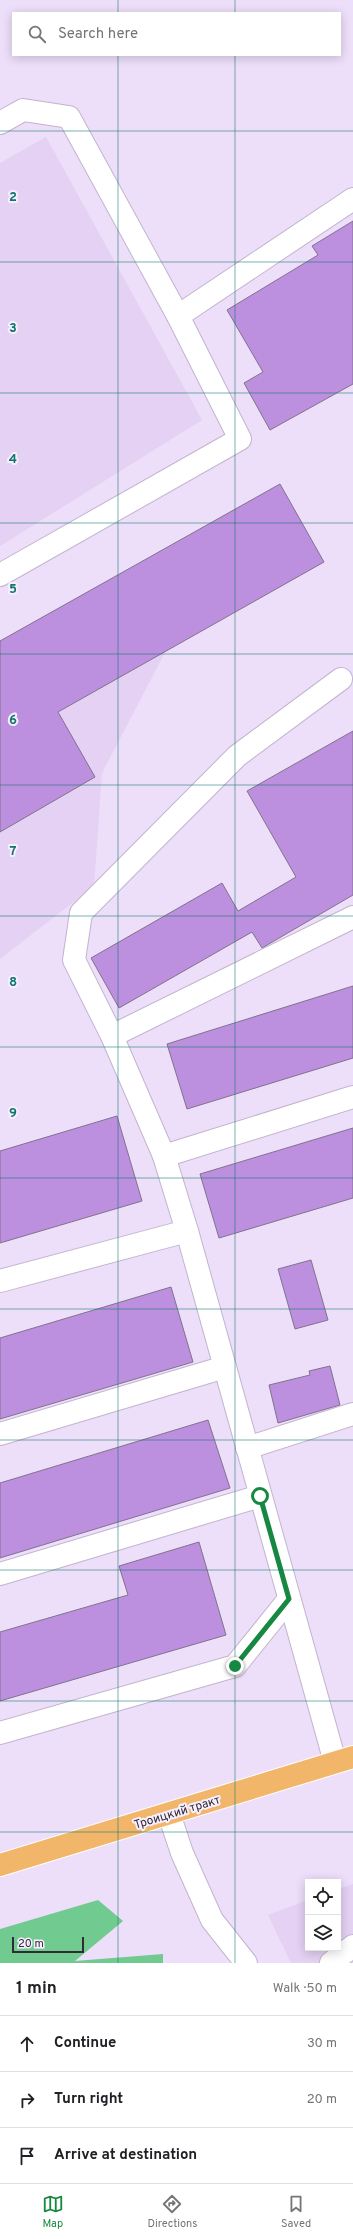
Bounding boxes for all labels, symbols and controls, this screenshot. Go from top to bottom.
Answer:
search box [12,12,341,56]
icon: search [26,23,48,45]
text: Search here [58,25,138,44]
text: 2 [9,190,17,206]
text: 3 [9,321,17,337]
text: 4 [9,452,17,468]
text: 5 [9,582,17,598]
text: 6 [9,713,17,729]
text: 7 [10,844,17,860]
text: 8 [9,975,17,991]
text: 9 [9,1106,17,1122]
route start [251,1487,269,1505]
route end [226,1657,244,1675]
street label: Троицкий тракт [132,1792,223,1834]
map controls [305,1879,341,1951]
button: locate [305,1879,341,1915]
button: layers [305,1915,341,1951]
scale bar [12,1935,84,1954]
text: 20 m [18,1937,44,1951]
text: 1 min [16,1978,57,2000]
text: Walk · 50 m [273,1981,337,1997]
icon: ahead [16,2033,38,2055]
text: Continue [54,2034,116,2053]
text: 30 m [307,2036,337,2052]
icon: right [16,2089,38,2111]
text: Turn right [54,2090,123,2109]
text: 20 m [307,2092,337,2108]
icon: arrive [16,2145,38,2167]
text: Arrive at destination [54,2146,197,2165]
tab: Map [42,2193,64,2231]
tab: Directions [147,2193,197,2231]
tab: Saved [281,2193,311,2231]

